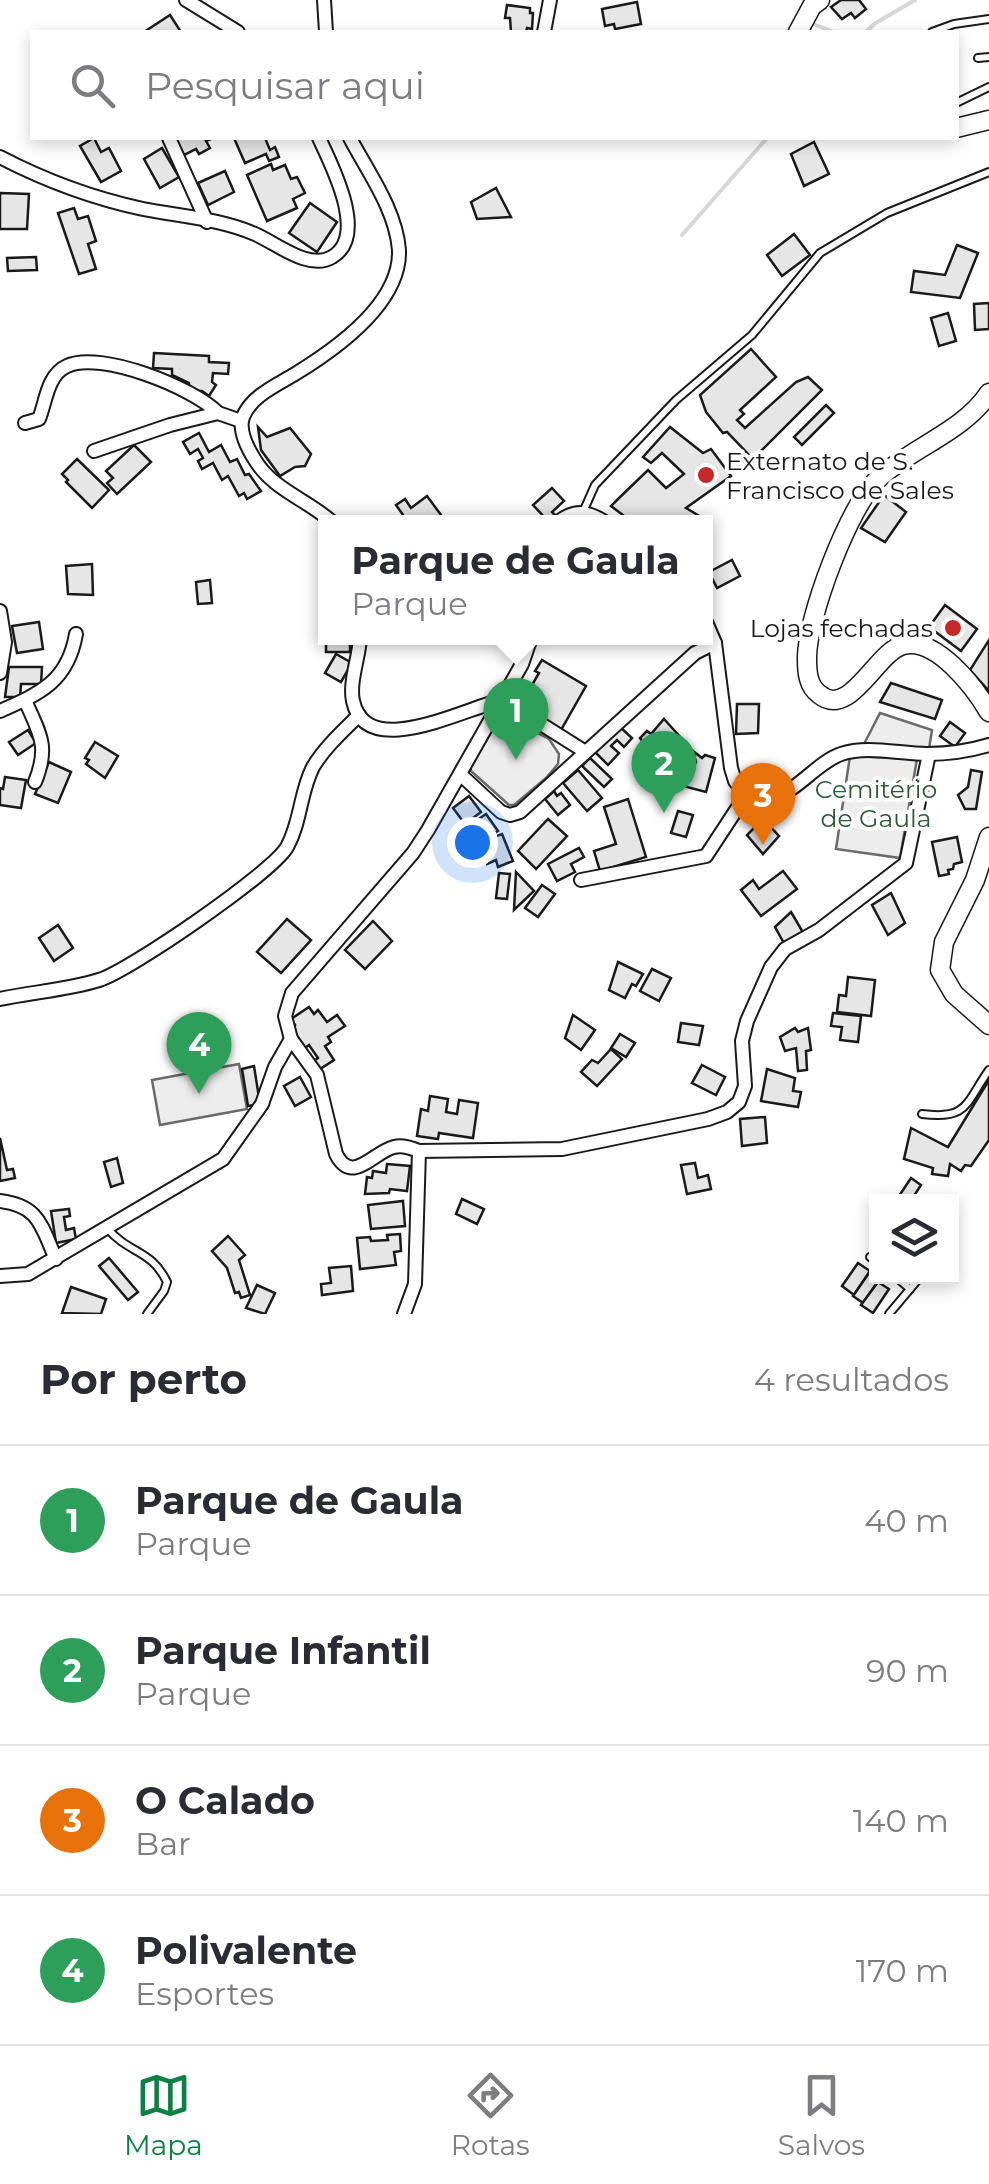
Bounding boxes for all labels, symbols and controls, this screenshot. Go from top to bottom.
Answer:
search box [30,30,959,140]
icon: search [65,58,120,113]
text: Pesquisar aqui [145,62,425,109]
place label: Externato de S. Francisco de Sales [726,446,954,505]
marker: Externato de S. Francisco de Sales [695,464,717,486]
popup [318,515,713,645]
text: Parque de Gaula [351,537,680,584]
text: Parque [351,584,468,623]
place label: Lojas fechadas [750,613,933,643]
marker: Lojas fechadas [942,617,964,639]
pin: 1 [484,678,548,760]
pin: 2 [632,730,696,813]
pin: 3 [730,762,796,845]
park label: Cemitério de Gaula [815,774,937,833]
your location [447,817,498,868]
pin: 4 [166,1012,232,1094]
map controls [869,1194,959,1284]
button: layers [869,1194,959,1284]
text: Por perto [40,1353,247,1405]
text: 4 resultados [754,1360,949,1399]
text: Parque de Gaula [135,1477,464,1524]
text: 1 [66,1501,79,1540]
text: 40 m [864,1501,949,1540]
text: Parque [135,1524,251,1563]
text: Parque Infantil [135,1627,431,1674]
text: 2 [63,1651,82,1690]
text: 90 m [866,1651,949,1690]
text: Parque [135,1674,251,1713]
text: O Calado [135,1777,315,1824]
text: 3 [63,1801,82,1840]
text: 140 m [853,1801,949,1840]
text: Bar [135,1824,191,1863]
text: Polivalente [135,1927,357,1974]
text: 4 [61,1951,84,1990]
text: 170 m [856,1951,949,1990]
text: Esportes [135,1974,274,2013]
tab: Mapa [124,2068,203,2162]
tab: Rotas [451,2068,530,2162]
tab: Salvos [778,2068,865,2162]

